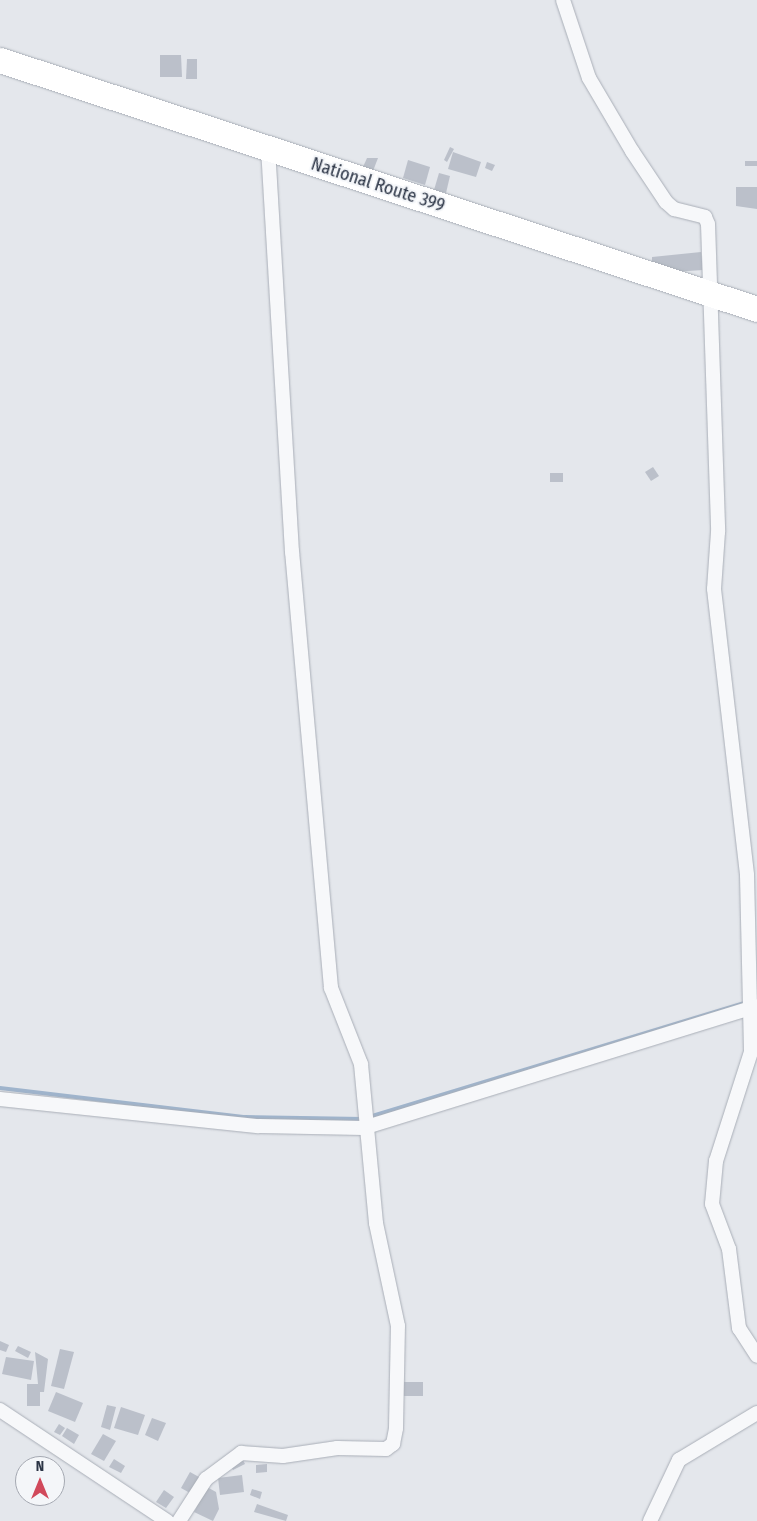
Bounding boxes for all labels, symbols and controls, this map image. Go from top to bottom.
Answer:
street label: National Route 399 [308,153,448,217]
north arrow [15,1456,65,1506]
text: N [36,1458,44,1475]

